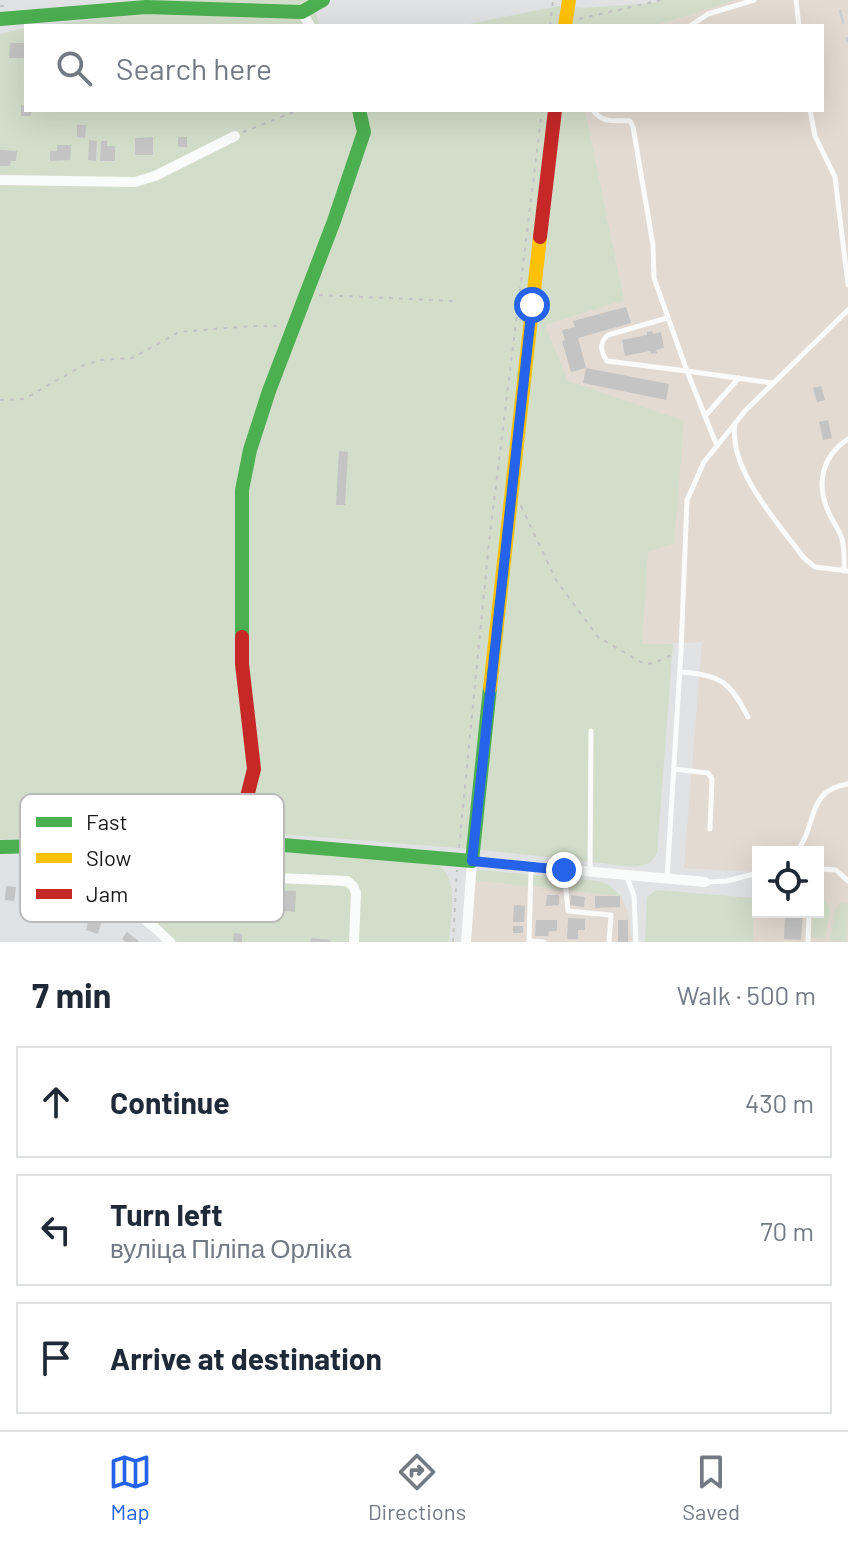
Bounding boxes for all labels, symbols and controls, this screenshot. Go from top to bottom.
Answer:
search box [24,24,824,112]
icon: search [52,46,96,90]
text: Search here [116,50,272,86]
route start [514,287,550,323]
legend [20,794,284,922]
text: Fast [86,808,128,834]
text: Slow [86,844,131,870]
map controls [752,846,824,918]
button: locate [752,846,824,918]
route end [546,852,582,888]
text: Jam [86,880,128,906]
text: 7 min [32,974,111,1015]
text: Walk · 500 m [677,979,816,1010]
icon: ahead [34,1080,78,1124]
text: Continue [110,1084,230,1120]
text: 430 m [745,1087,814,1118]
text: Turn left [110,1196,223,1232]
icon: left [34,1208,78,1252]
text: 70 m [760,1215,814,1246]
text: вуліца Піліпа Орліка [110,1232,351,1263]
icon: arrive [34,1336,78,1380]
text: Arrive at destination [110,1340,382,1376]
tab: Map [108,1450,152,1524]
tab: Directions [368,1450,466,1524]
tab: Saved [682,1450,740,1524]

